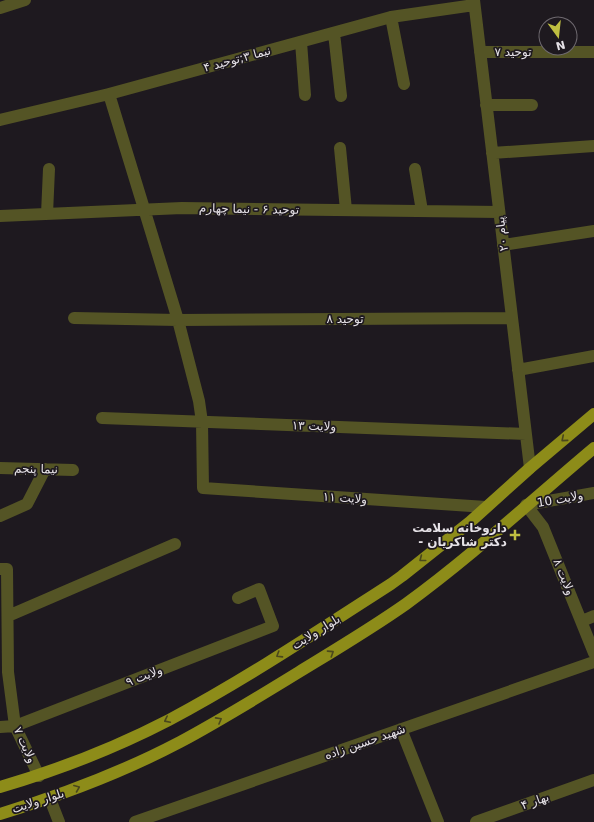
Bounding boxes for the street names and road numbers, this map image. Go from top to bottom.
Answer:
street label: نیما ۳;توحید ۴ [202,43,272,76]
street label: توحید ۷ [494,45,532,60]
street label: توحید ۶ - نیما چهارم [199,201,299,218]
street label: پیام ۲۰ [493,216,511,252]
street label: توحید ۸ [326,312,364,327]
street label: ولایت ۱۳ [291,418,336,435]
street label: نیما پنجم [14,462,58,476]
street label: ولایت 10 [536,488,584,511]
street label: ولایت ۱۱ [322,489,368,508]
street label: ولایت ۸ [549,557,578,598]
street label: بلوار ولایت [289,612,343,653]
street label: ولایت ۹ [124,663,165,690]
street label: شهید حسین زاده [323,722,408,763]
street label: ولایت ۷ [10,725,39,766]
street label: بلوار ولایت [10,786,66,817]
street label: بهار ۴ [519,790,551,813]

